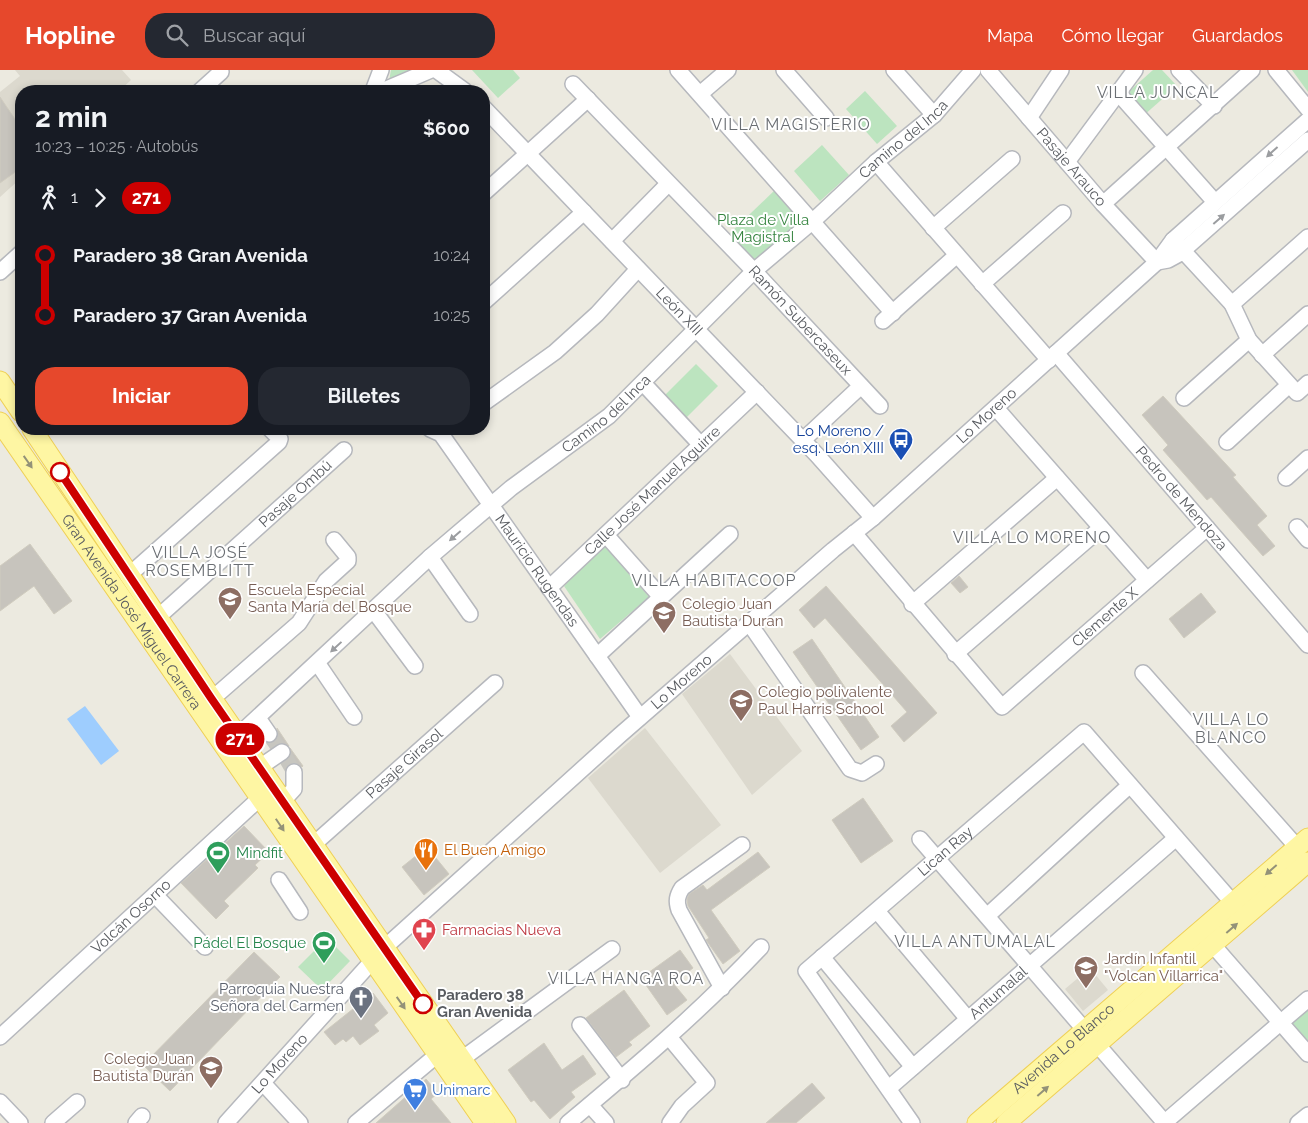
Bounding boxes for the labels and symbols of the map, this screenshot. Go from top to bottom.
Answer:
district label: VILLA JUNCAL [1097,83,1219,102]
street label: Camino del Inca [855,96,952,182]
district label: VILLA MAGISTERIO [711,115,871,134]
street label: Pasaje Arauco [1033,124,1110,210]
one-way arrow [1266,146,1278,158]
park label: Plaza de Villa Magistral [717,211,809,246]
one-way arrow [1213,214,1225,225]
street label: Ramón Subercaseux [745,262,856,379]
street label: León XIII [652,284,706,339]
street label: Camino del Inca [558,371,654,457]
street label: Lo Moreno [953,384,1020,447]
street label: Calle José Manuel Aguirre [581,422,724,559]
place label: Lo Moreno / esq. León XIII [793,422,884,457]
bus stop icon: Lo Moreno / esq. León XIII [888,427,914,461]
street label: Pedro de Mendoza [1132,443,1231,554]
one-way arrow [23,455,33,468]
street label: Pasaje Ombú [255,456,336,531]
unlabelled marker [50,462,70,482]
street label: Gran Avenida José Miguel Carrera [58,511,205,713]
street label: Mauricio Rugendas [491,511,583,630]
district label: VILLA LO MORENO [953,528,1111,547]
one-way arrow [448,531,461,542]
district label: VILLA JOSÉ ROSEMBLITT [145,542,255,580]
district label: VILLA HABITACOOP [631,571,797,590]
place label: Escuela Especial Santa María del Bosque [248,581,412,616]
street label: Clemente X [1068,583,1142,651]
school or university icon: Escuela Especial Santa María del Bosque [217,586,243,620]
place label: Colegio Juan Bautista Duran [682,595,783,630]
school or university icon: Colegio Juan Bautista Duran [651,600,677,634]
one-way arrow [330,641,342,653]
street label: Lo Moreno [647,650,716,713]
place label: Colegio polivalente Paul Harris School [758,683,892,718]
school or university icon: Colegio polivalente Paul Harris School [728,688,754,722]
district label: VILLA LO BLANCO [1193,710,1269,747]
line badge: 271 [211,723,269,755]
street label: Pasaje Girasol [362,724,447,802]
one-way arrow [275,819,285,832]
street label: Lican Ray [914,823,976,880]
restaurant icon: El Buen Amigo [413,837,439,871]
sports icon: Mindfit [205,840,231,874]
place label: El Buen Amigo [444,841,546,859]
place label: Mindfit [236,844,283,862]
one-way arrow [1265,864,1278,875]
street label: Volcán Osorno [88,875,175,958]
pharmacy icon: Farmacias Nueva [411,917,437,951]
place label: Farmacias Nueva [442,921,561,939]
one-way arrow [1225,922,1238,933]
sports icon: Pádel El Bosque [311,930,337,964]
district label: VILLA ANTUMALAL [894,932,1056,951]
place label: Pádel El Bosque [193,934,306,952]
place label: Jardín Infantil "Volcan Villarrica" [1104,950,1223,985]
school or university icon: Jardín Infantil "Volcan Villarrica" [1073,955,1099,989]
street label: Antumalal [966,962,1032,1023]
district label: VILLA HANGA ROA [548,969,704,988]
place label: Parroquia Nuestra Señora del Carmen [211,980,344,1015]
church icon: Parroquia Nuestra Señora del Carmen [348,985,374,1019]
place label: Paradero 38 Gran Avenida [437,986,533,1021]
marker: Paradero 38 Gran Avenida [413,994,433,1014]
one-way arrow [396,996,406,1010]
street label: Avenida Lo Blanco [1009,1000,1118,1098]
street label: Lo Moreno [248,1030,311,1097]
place label: Colegio Juan Bautista Durán [93,1050,194,1085]
school or university icon: Colegio Juan Bautista Durán [198,1055,224,1089]
supermarket icon: Unimarc [402,1077,428,1111]
place label: Unimarc [432,1081,490,1099]
one-way arrow [1036,1085,1048,1097]

